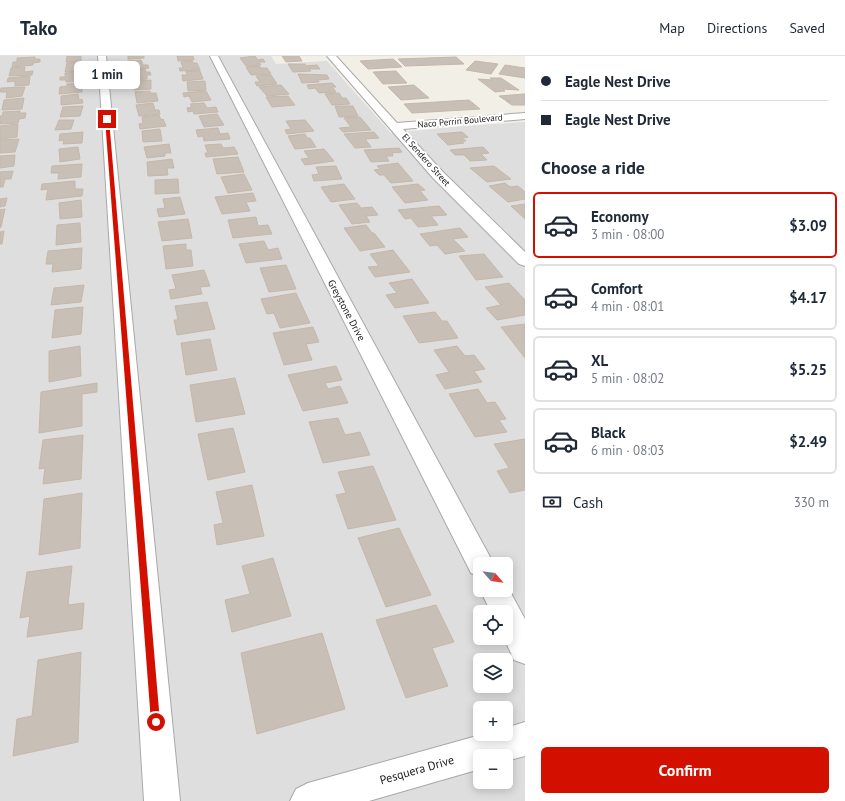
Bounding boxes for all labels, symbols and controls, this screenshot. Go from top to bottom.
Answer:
text: Tako [20,16,58,40]
text: Map [659,19,685,37]
text: Directions [707,19,767,37]
text: Saved [789,19,825,37]
callout: 1 min [74,61,140,89]
text: 1 min [91,66,123,83]
text: Eagle Nest Drive [565,72,671,91]
route end [98,110,116,128]
text: Eagle Nest Drive [565,110,671,129]
street label: Naco Perrin Boulevard [417,111,503,130]
street label: El Sendero Street [400,131,453,188]
text: Choose a ride [541,156,645,179]
icon: car [543,207,579,243]
text: Economy [591,207,649,226]
text: $3.09 [789,216,827,235]
text: 3 min · 08:00 [591,226,664,243]
street label: Greystone Drive [325,277,368,343]
icon: car [543,279,579,315]
text: Comfort [591,279,643,298]
text: $4.17 [789,288,827,307]
text: 4 min · 08:01 [591,298,664,315]
icon: car [543,351,579,387]
text: XL [591,351,608,370]
text: $5.25 [789,360,827,379]
text: 5 min · 08:02 [591,370,664,387]
icon: car [543,423,579,459]
text: Black [591,423,626,442]
text: $2.49 [789,432,827,451]
text: 6 min · 08:03 [591,442,664,459]
icon: cash [541,491,563,513]
text: Cash [573,493,603,512]
text: 330 m [794,494,829,511]
north arrow [473,557,513,597]
map controls [473,557,513,789]
button: locate [473,605,513,645]
button: layers [473,653,513,693]
button: + [473,701,513,741]
route start [147,713,165,731]
button: Confirm [541,747,829,793]
button: − [473,749,513,789]
street label: Pesquera Drive [378,752,456,787]

